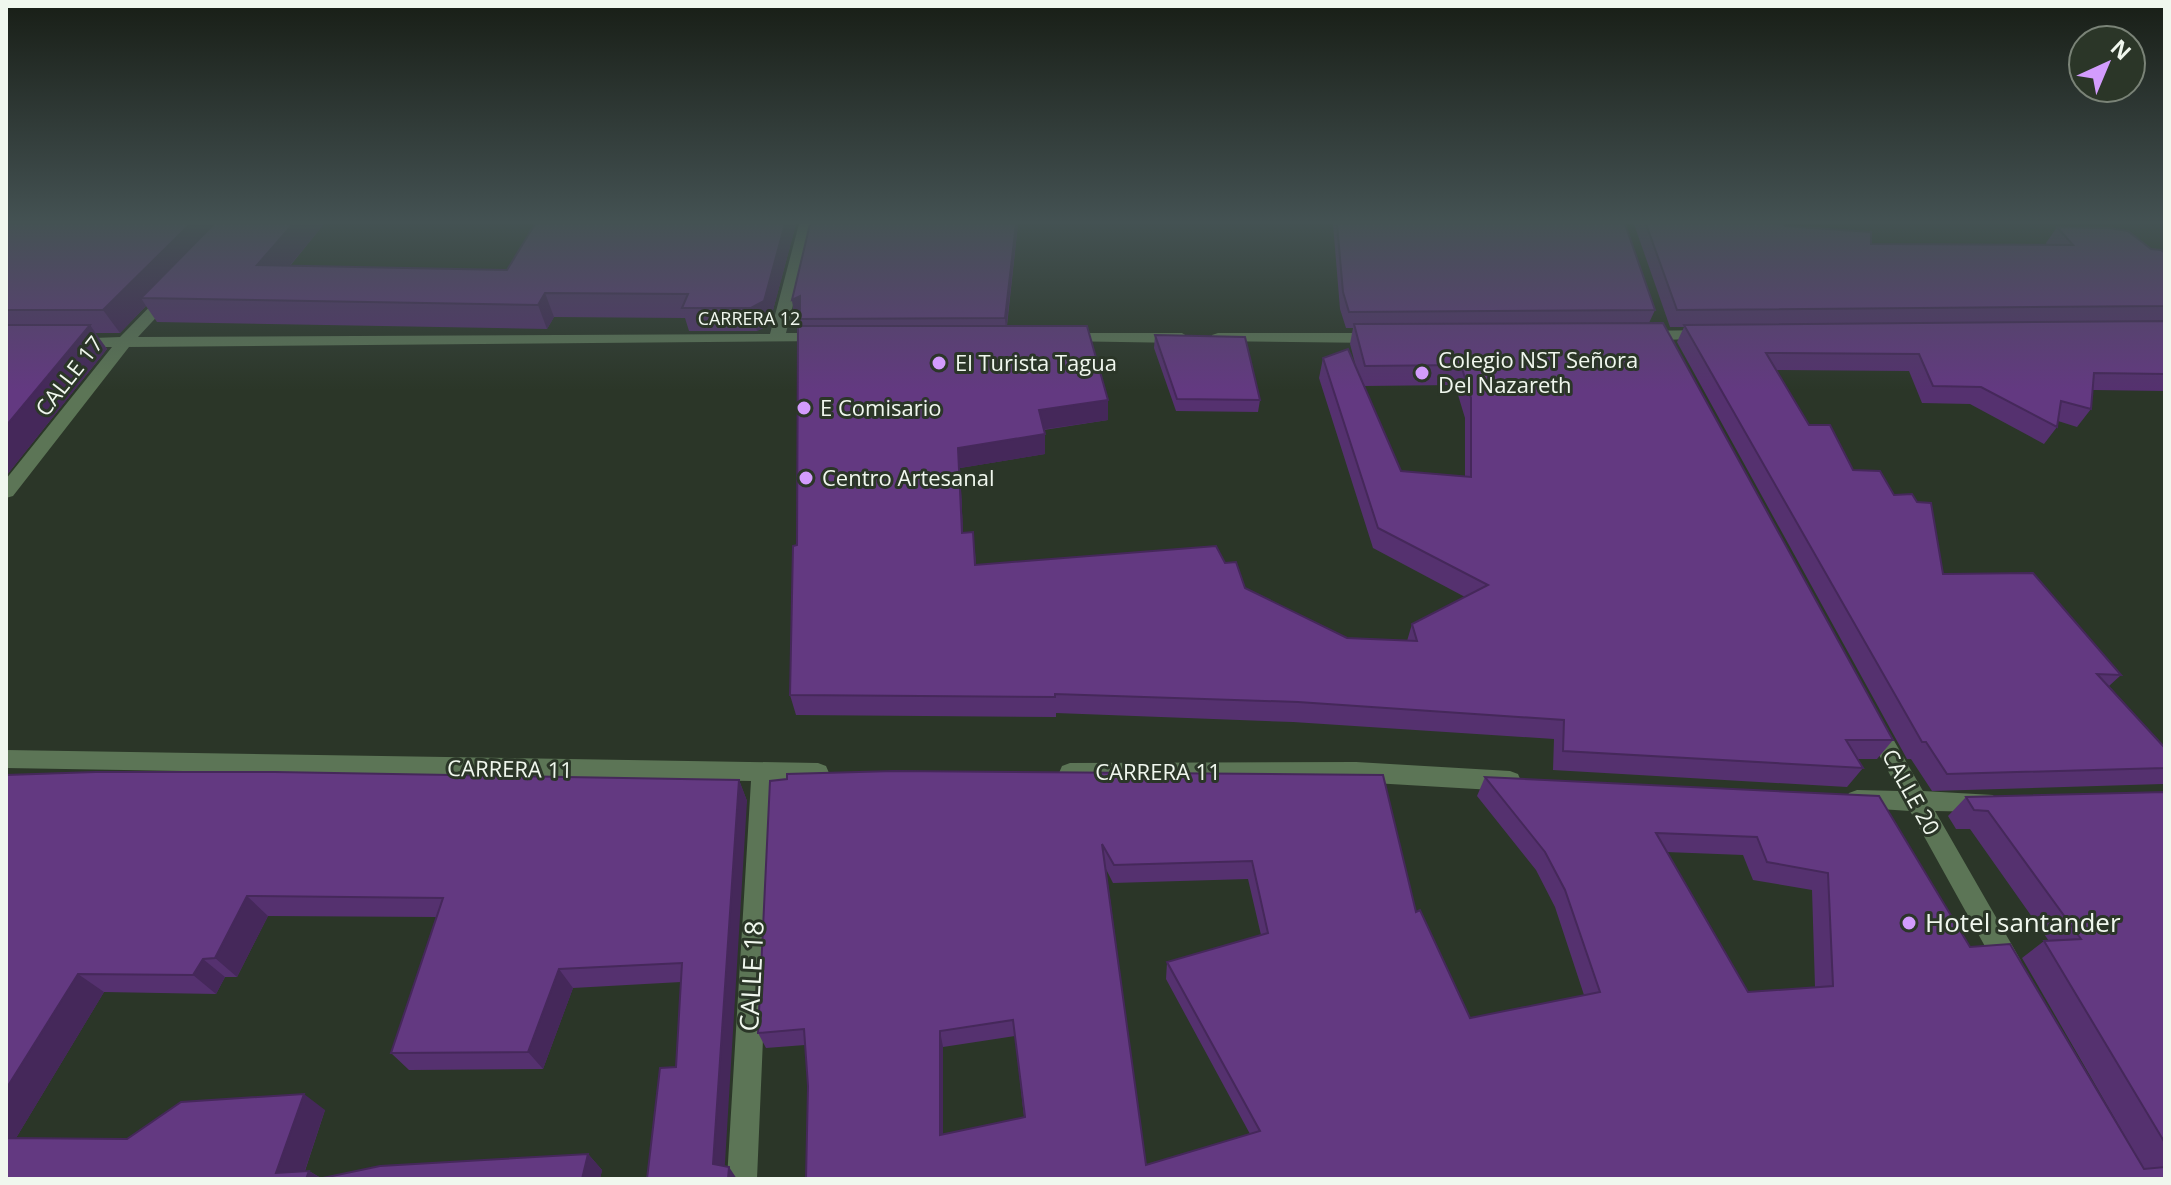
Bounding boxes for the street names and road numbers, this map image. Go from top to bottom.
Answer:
street label: CARRERA 12 [698,306,800,330]
street label: CALLE 17 [28,329,109,422]
street label: CALLE 20 [1876,743,1948,840]
street label: CARRERA 11 [447,752,573,784]
street label: CARRERA 11 [1095,756,1221,786]
street label: CALLE 18 [730,920,772,1032]

